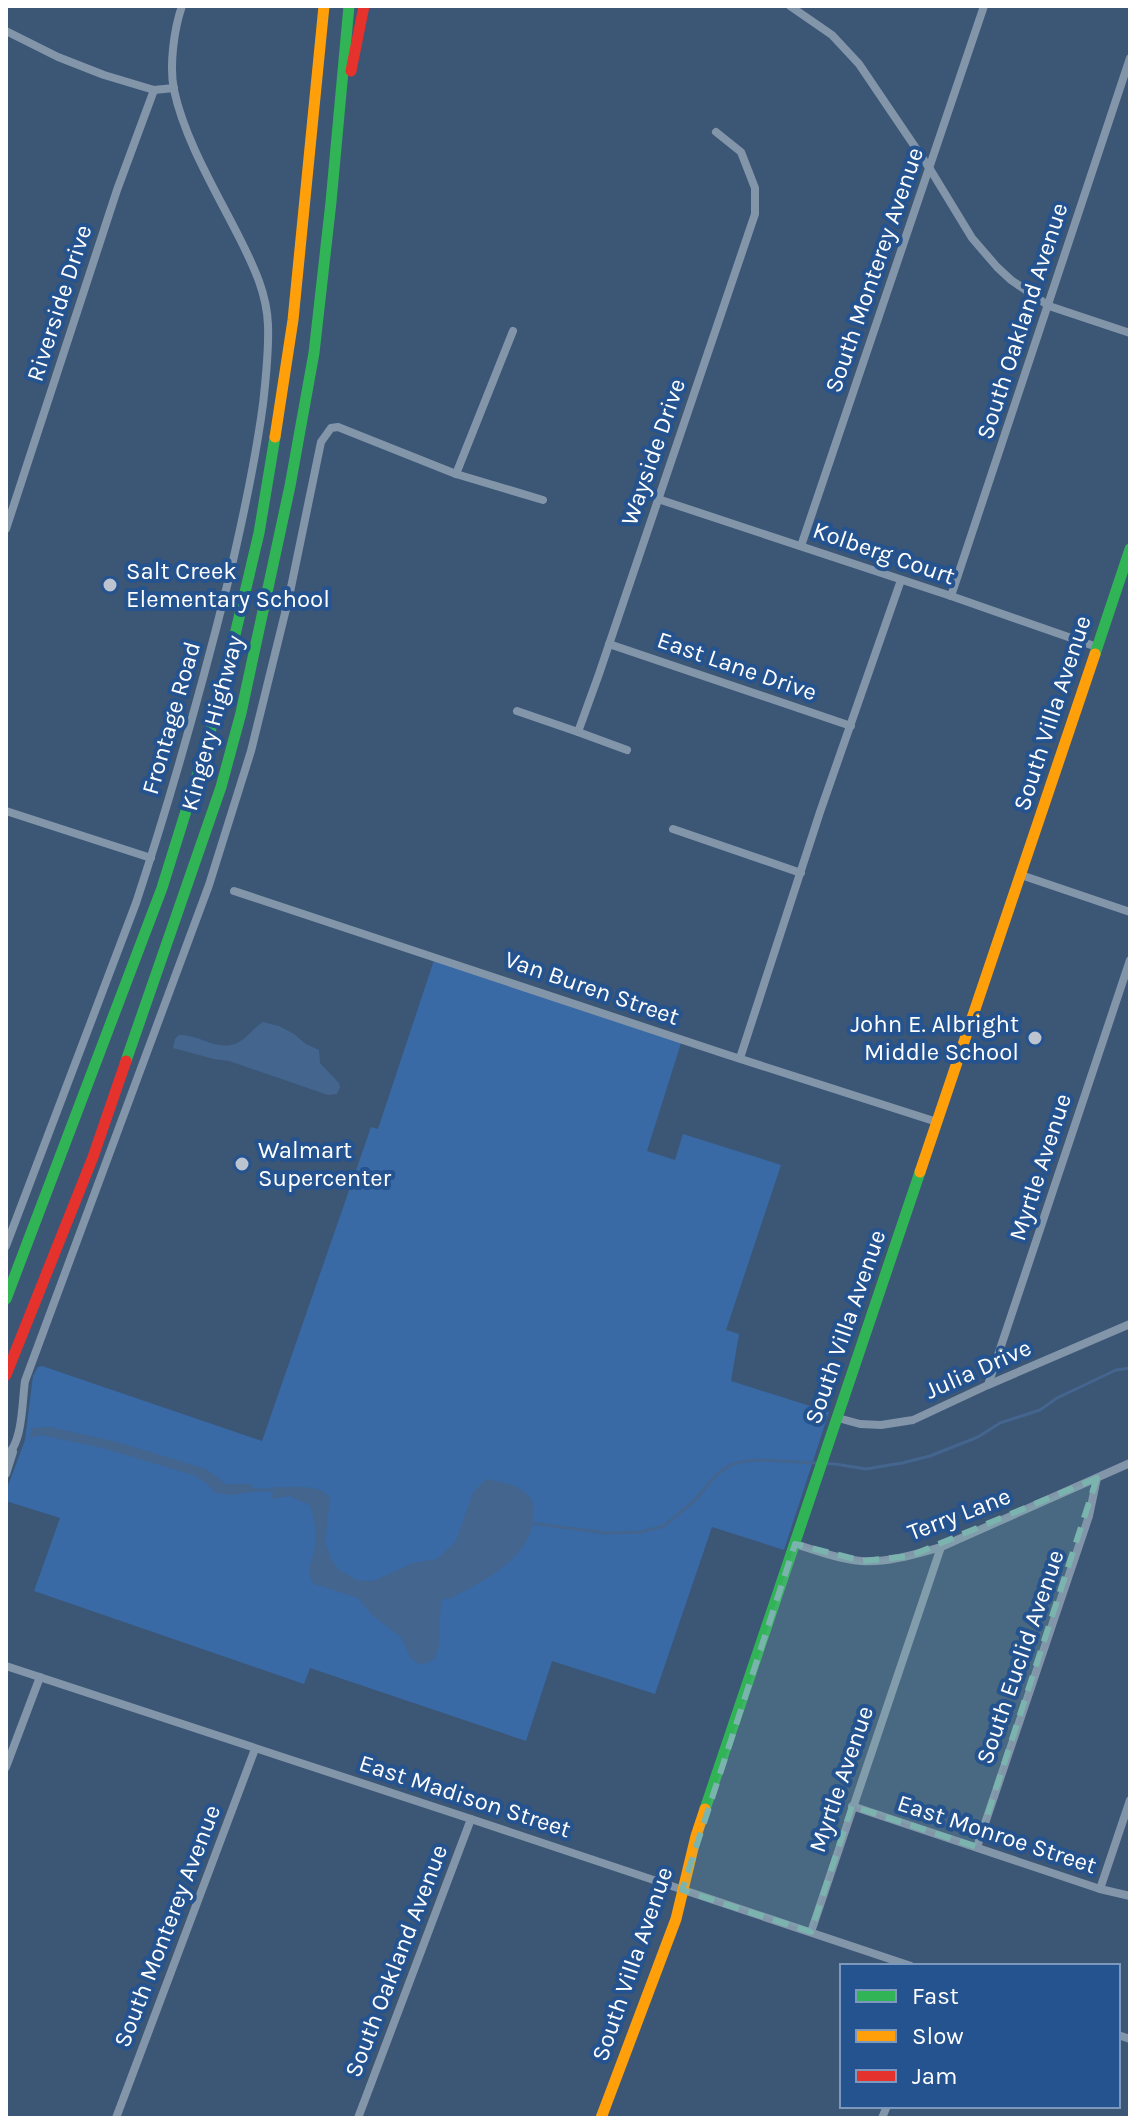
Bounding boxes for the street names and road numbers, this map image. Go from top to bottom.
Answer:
street label: South Monterey Avenue [819,144,929,396]
street label: South Oakland Avenue [971,199,1073,443]
street label: Riverside Drive [21,221,97,385]
street label: Wayside Drive [615,375,691,529]
street label: Kolberg Court [809,516,959,590]
street label: South Villa Avenue [1007,612,1097,814]
street label: East Lane Drive [653,626,821,706]
street label: Kingery Highway [175,632,249,814]
street label: Frontage Road [136,638,206,798]
street label: Van Buren Street [501,945,683,1031]
street label: Myrtle Avenue [1003,1090,1077,1244]
street label: South Villa Avenue [799,1226,891,1428]
street label: Julia Drive [921,1333,1035,1405]
street label: Terry Lane [904,1482,1014,1546]
street label: South Euclid Avenue [970,1546,1070,1768]
street label: Myrtle Avenue [803,1702,879,1856]
street label: East Madison Street [356,1749,574,1843]
street label: East Monroe Street [894,1789,1100,1879]
street label: South Monterey Avenue [108,1801,226,2051]
street label: South Oakland Avenue [339,1841,453,2081]
street label: South Villa Avenue [586,1863,678,2065]

